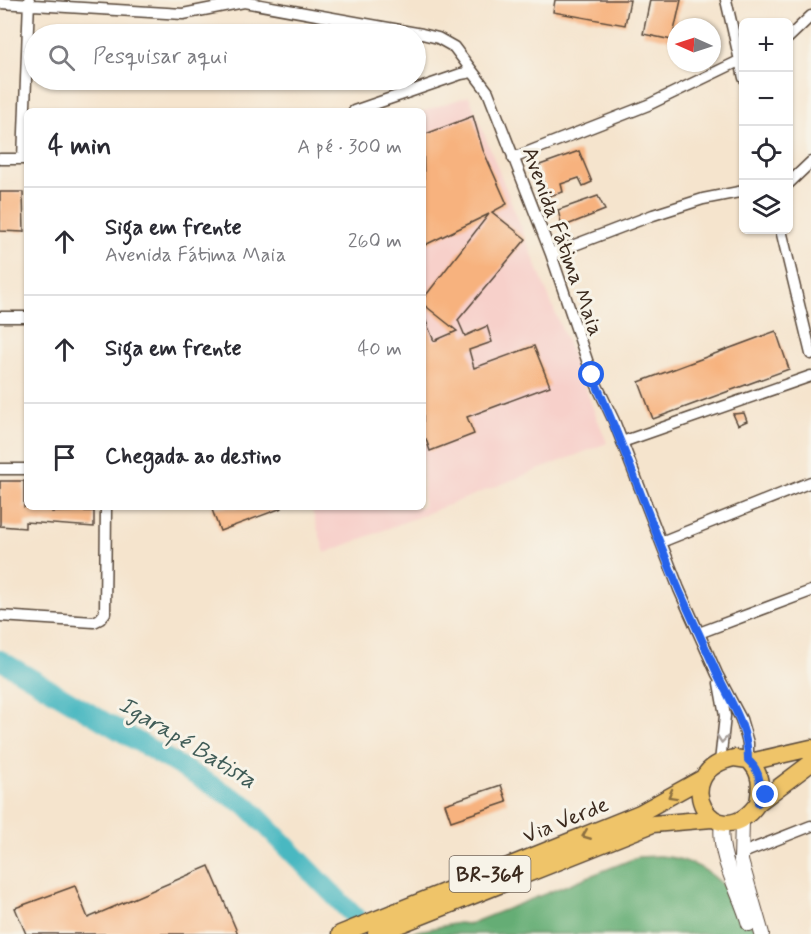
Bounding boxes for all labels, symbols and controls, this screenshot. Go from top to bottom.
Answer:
north arrow [667,18,721,72]
map controls [739,18,793,234]
button: + [739,18,793,72]
search box [24,24,426,90]
icon: search [45,41,78,74]
text: Pesquisar aqui [93,43,228,71]
button: − [739,72,793,126]
button: locate [739,126,793,180]
text: 4 min [48,130,111,164]
text: A pé · 300 m [297,134,402,161]
street label: Avenida Fátima Maia [515,143,609,340]
button: layers [739,180,793,234]
text: Siga em frente [105,214,242,242]
icon: ahead [48,225,81,258]
text: 260 m [348,228,402,255]
text: Avenida Fátima Maia [105,242,286,269]
icon: ahead [48,333,81,366]
text: Siga em frente [105,335,242,363]
text: 40 m [358,336,402,363]
route start [578,361,604,387]
icon: arrive [48,441,81,474]
text: Chegada ao destino [105,443,281,471]
water label: Igarapé Batista [113,690,262,797]
one-way arrow [716,734,729,743]
route end [752,781,778,807]
one-way arrow [667,788,678,800]
street label: Via Verde [519,791,613,851]
one-way arrow [581,828,592,840]
road number: BR-364 [450,856,530,892]

